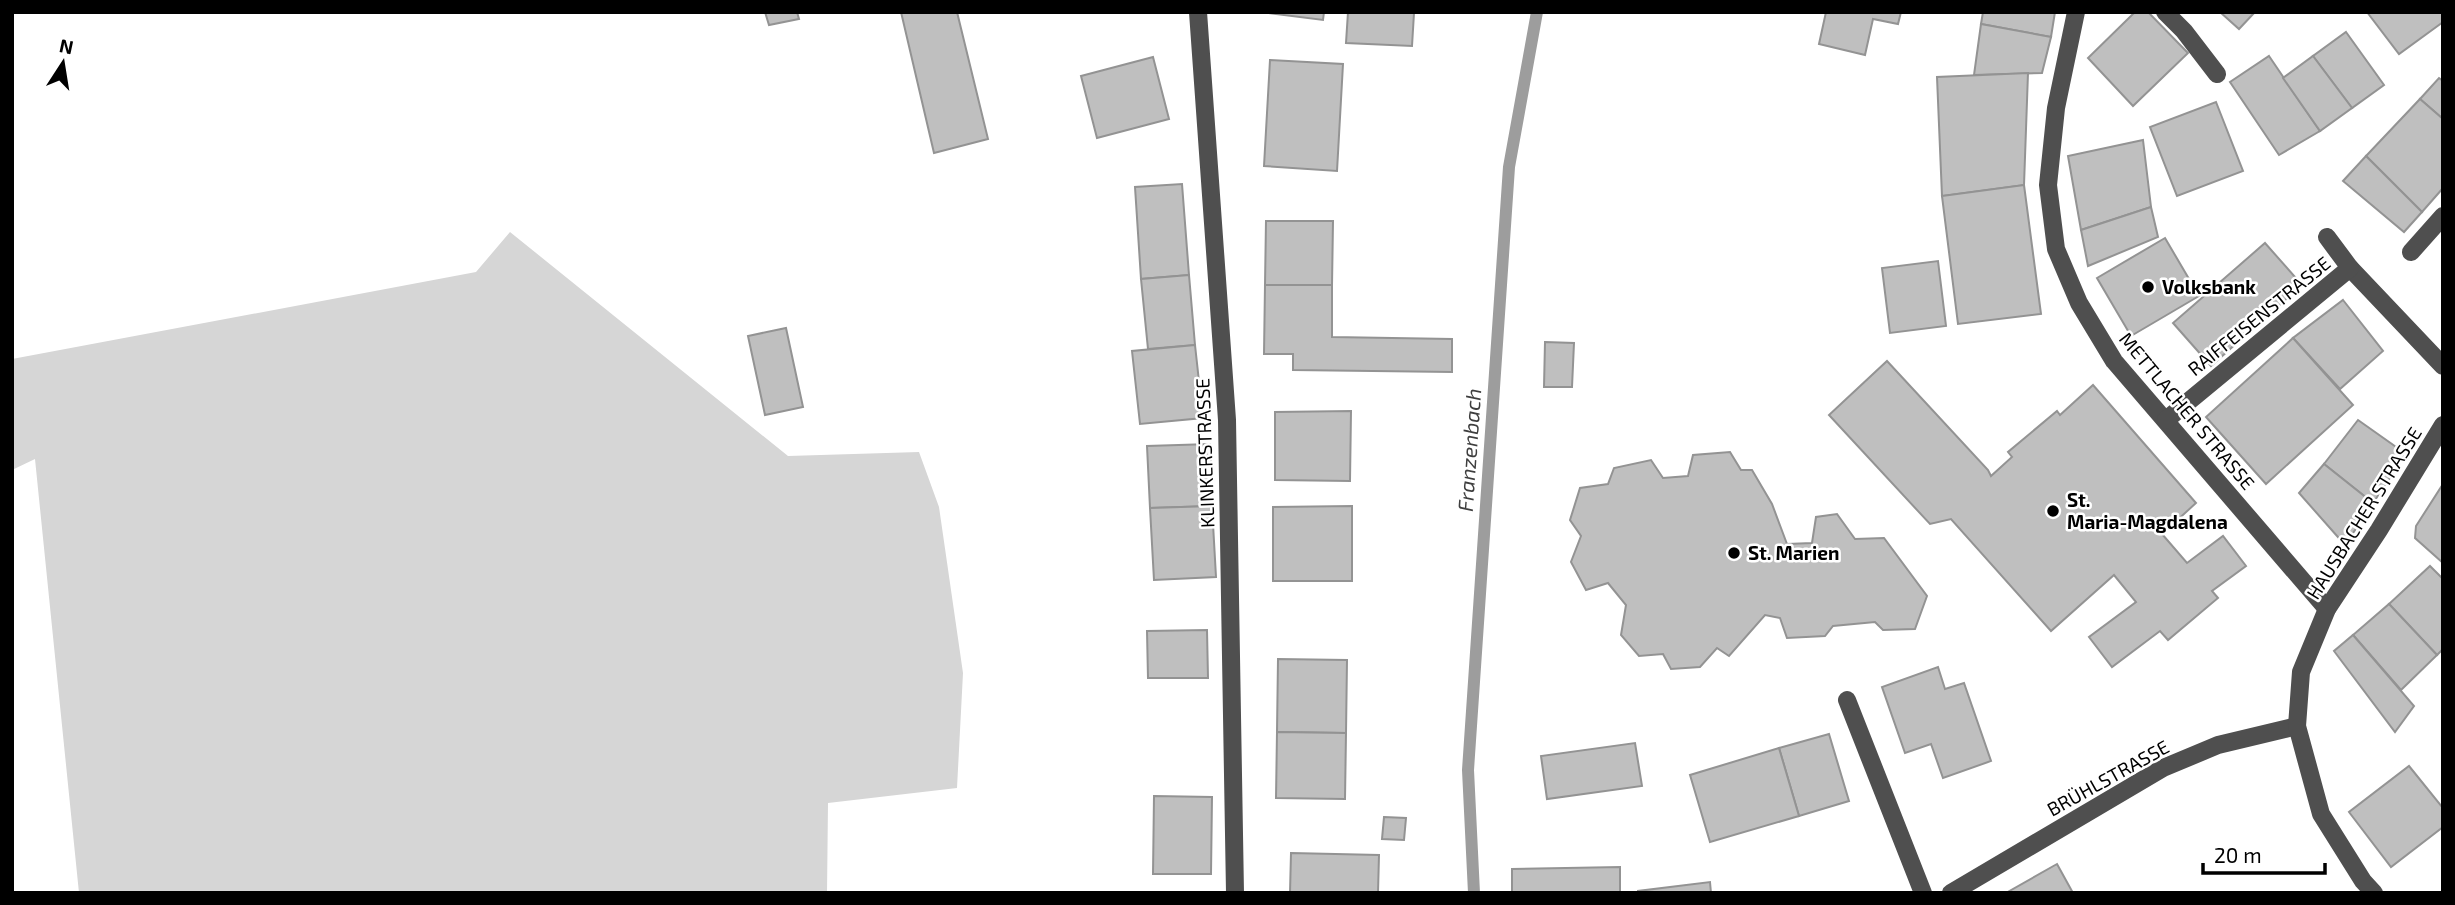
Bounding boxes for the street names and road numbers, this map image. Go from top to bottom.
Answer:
street label: RAIFFEISENSTRASSE [2183,251,2335,380]
street label: METTLACHER STRASSE [2115,327,2260,494]
street label: KLINKERSTRASSE [1190,378,1219,528]
street label: HAUSBACHER STRASSE [2301,422,2426,603]
street label: BRÜHLSTRASSE [2043,735,2173,821]

